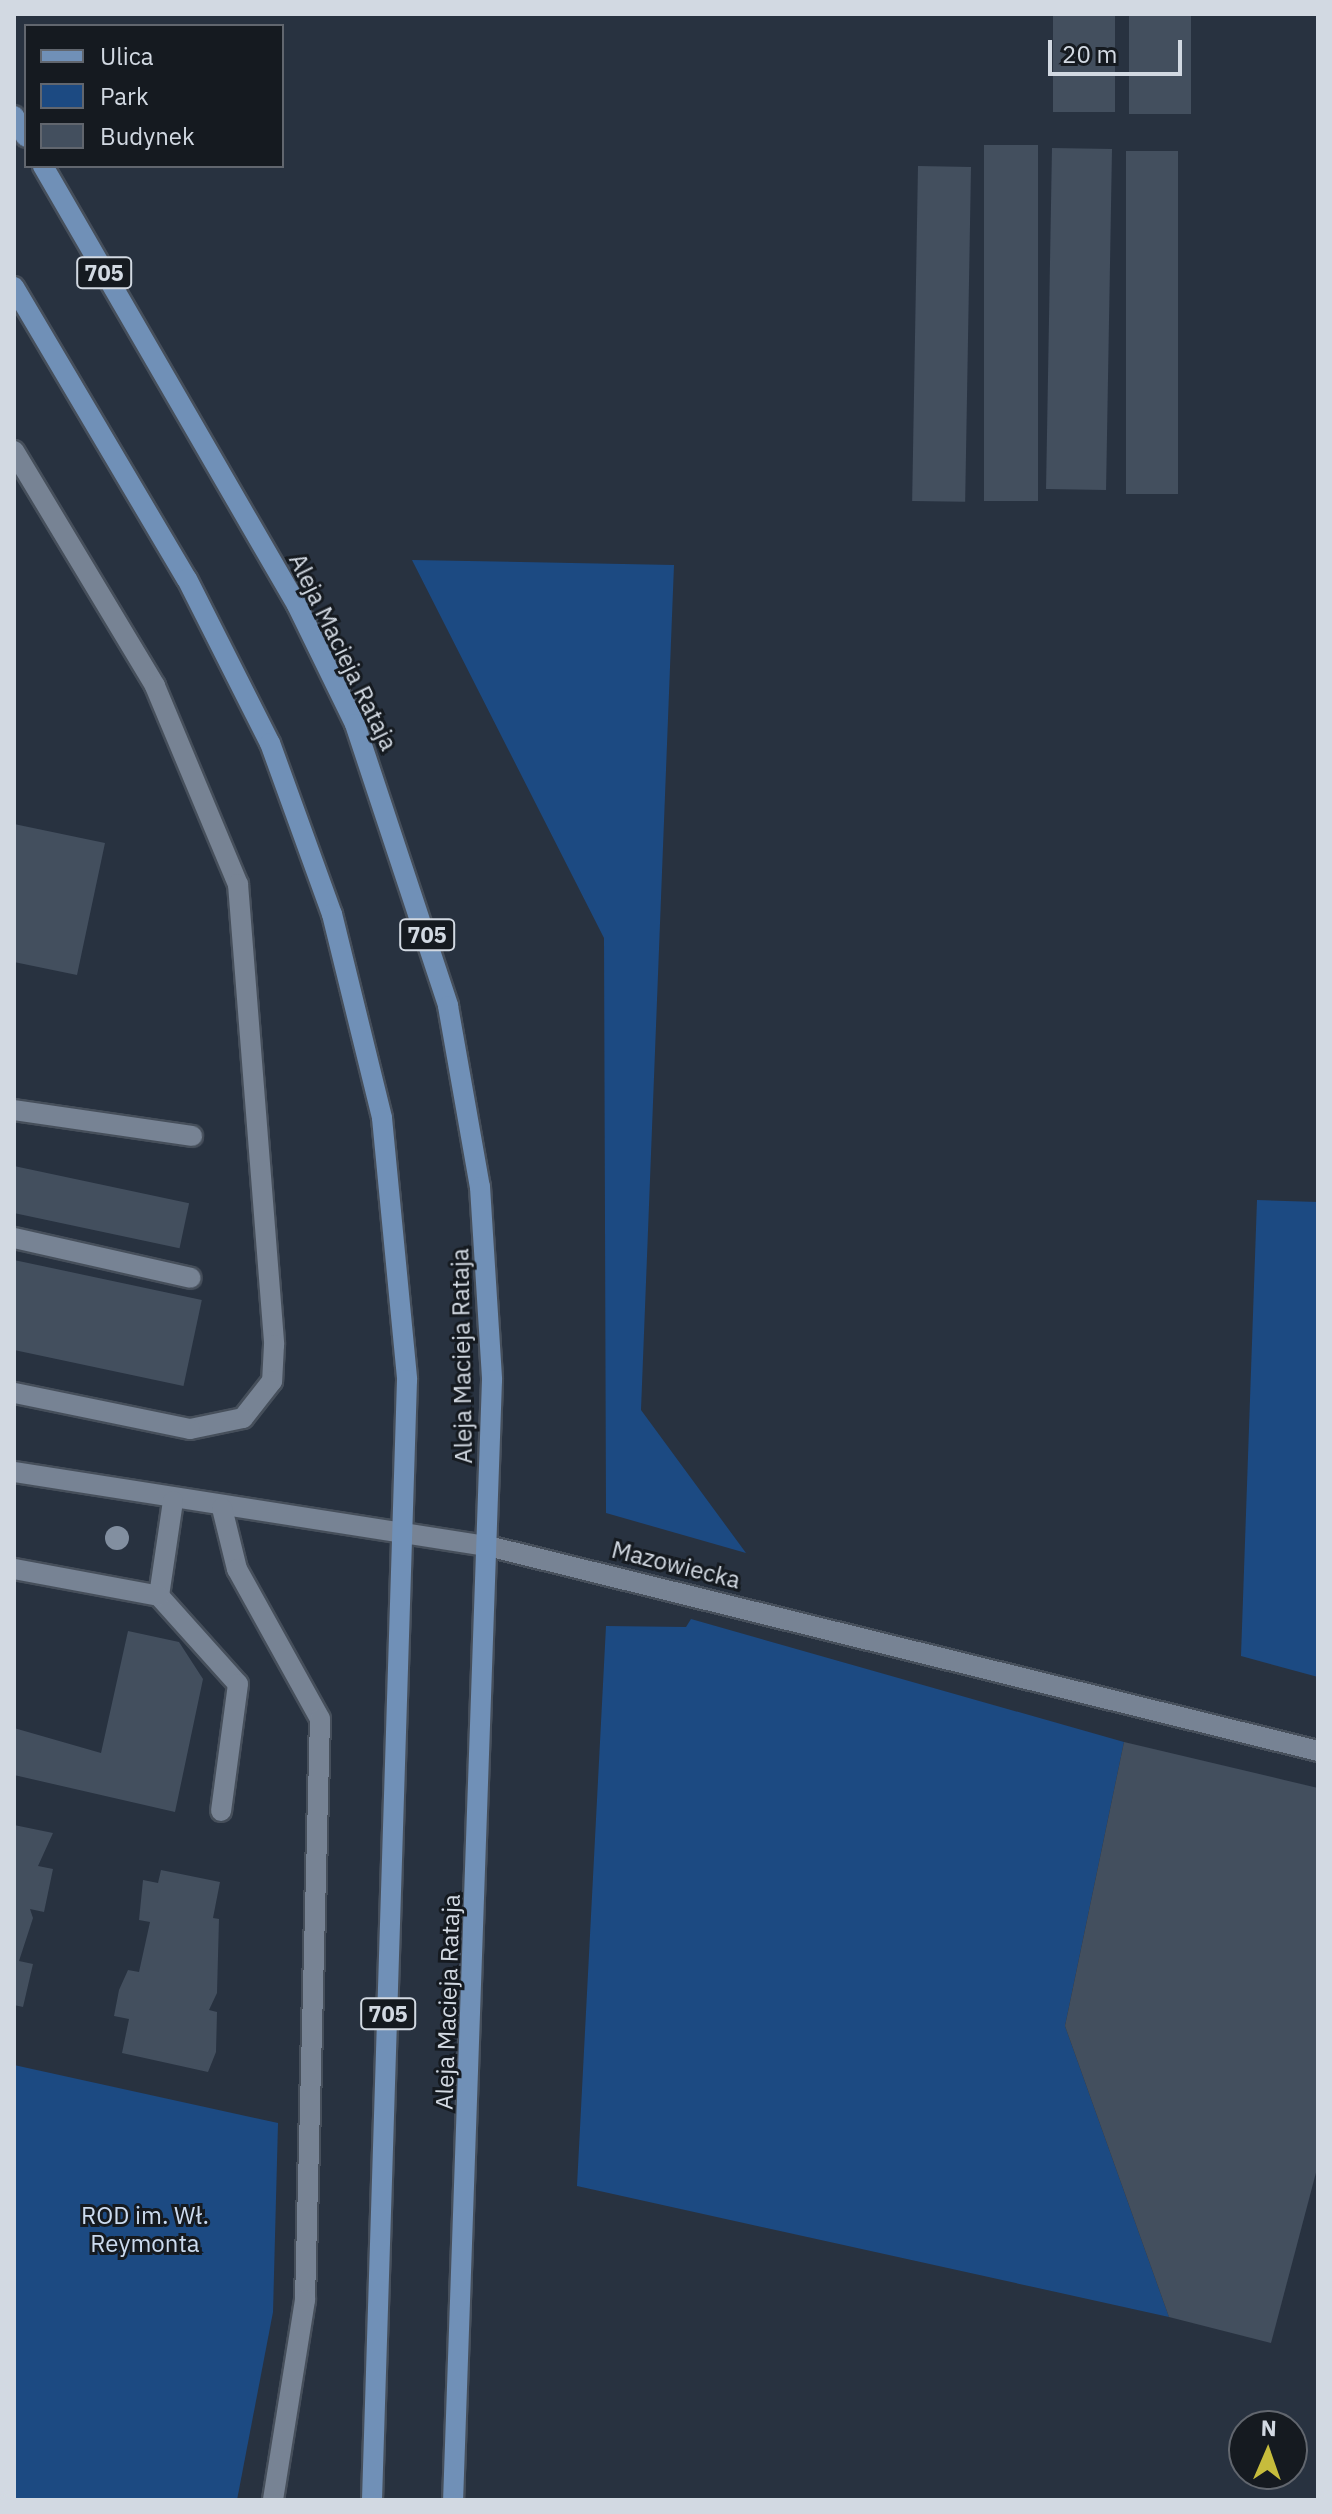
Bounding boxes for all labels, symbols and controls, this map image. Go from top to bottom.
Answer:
legend [24,24,284,168]
scale bar [1052,24,1186,74]
text: 20 m [1062,38,1117,70]
text: Ulica [100,40,154,72]
text: Park [100,80,149,112]
text: Budynek [100,120,195,152]
road number: 705 [76,255,132,291]
street label: Aleja Macieja Rataja [283,549,403,755]
road number: 705 [399,917,455,953]
street label: Aleja Macieja Rataja [446,1248,478,1464]
street label: Mazowiecka [609,1535,743,1595]
street label: Aleja Macieja Rataja [430,1894,466,2110]
road number: 705 [360,1996,416,2032]
park label: ROD im. Wł. Reymonta [81,2202,209,2258]
north arrow [1228,2410,1308,2490]
text: N [1260,2413,1277,2442]

